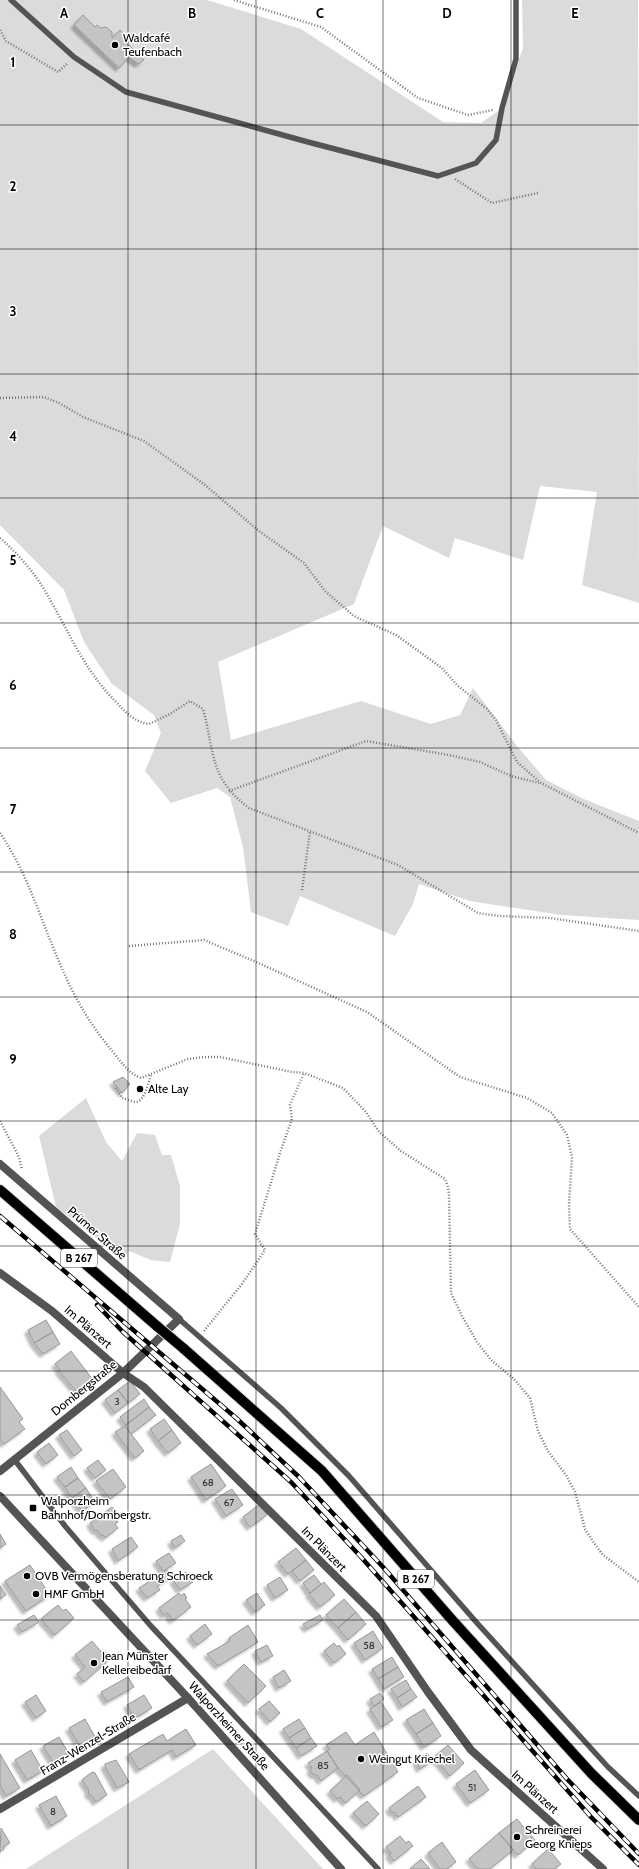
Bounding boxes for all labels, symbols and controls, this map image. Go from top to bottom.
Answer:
text: A [60,5,69,21]
text: B [188,5,196,21]
text: C [316,5,324,21]
text: D [442,5,452,21]
text: E [571,5,579,21]
place label: Waldcafé Teufenbach [123,30,182,59]
marker: Waldcafé Teufenbach [110,40,120,50]
text: 1 [11,54,15,70]
text: 2 [10,178,17,194]
text: 3 [9,303,17,319]
text: 4 [9,428,17,444]
text: 5 [10,552,17,568]
text: 6 [9,677,17,693]
text: 7 [10,801,17,817]
text: 8 [9,926,17,942]
text: 9 [9,1051,17,1067]
place label: Alte Lay [148,1081,189,1096]
marker: Alte Lay [135,1084,145,1094]
street label: Prümer Straße [65,1203,130,1262]
road number: B 267 [61,1249,97,1267]
street label: Im Plänzert [62,1302,115,1351]
street label: Dombergstraße [48,1357,119,1419]
house number: 3 [114,1395,120,1408]
house number: 68 [202,1476,214,1489]
place label: Walporzheim Bahnhof/Dombergstr. [41,1493,151,1522]
house number: 67 [224,1496,234,1509]
marker: Walporzheim Bahnhof/Dombergstr. [28,1503,38,1513]
street label: Im Plänzert [299,1523,350,1574]
place label: OVB Vermögensberatung Schroeck [35,1568,213,1583]
road number: B 267 [398,1570,434,1588]
marker: OVB Vermögensberatung Schroeck [22,1571,32,1581]
place label: HMF GmbH [44,1586,105,1601]
marker: HMF GmbH [31,1589,41,1599]
house number: 58 [363,1639,375,1652]
place label: Jean Münster Kellereibedarf [101,1648,172,1677]
marker: Jean Münster Kellereibedarf [89,1658,99,1668]
street label: Walporzheimer Straße [186,1678,273,1773]
street label: Franz-Wenzel-Straße [37,1709,138,1778]
place label: Weingut Kriechel [369,1751,455,1766]
marker: Weingut Kriechel [356,1754,366,1764]
house number: 85 [317,1759,329,1772]
street label: Im Plänzert [509,1767,562,1817]
house number: 51 [468,1781,476,1794]
house number: 8 [50,1805,56,1818]
place label: Schreinerei Georg Knieps [525,1822,592,1851]
marker: Schreinerei Georg Knieps [512,1832,522,1842]

